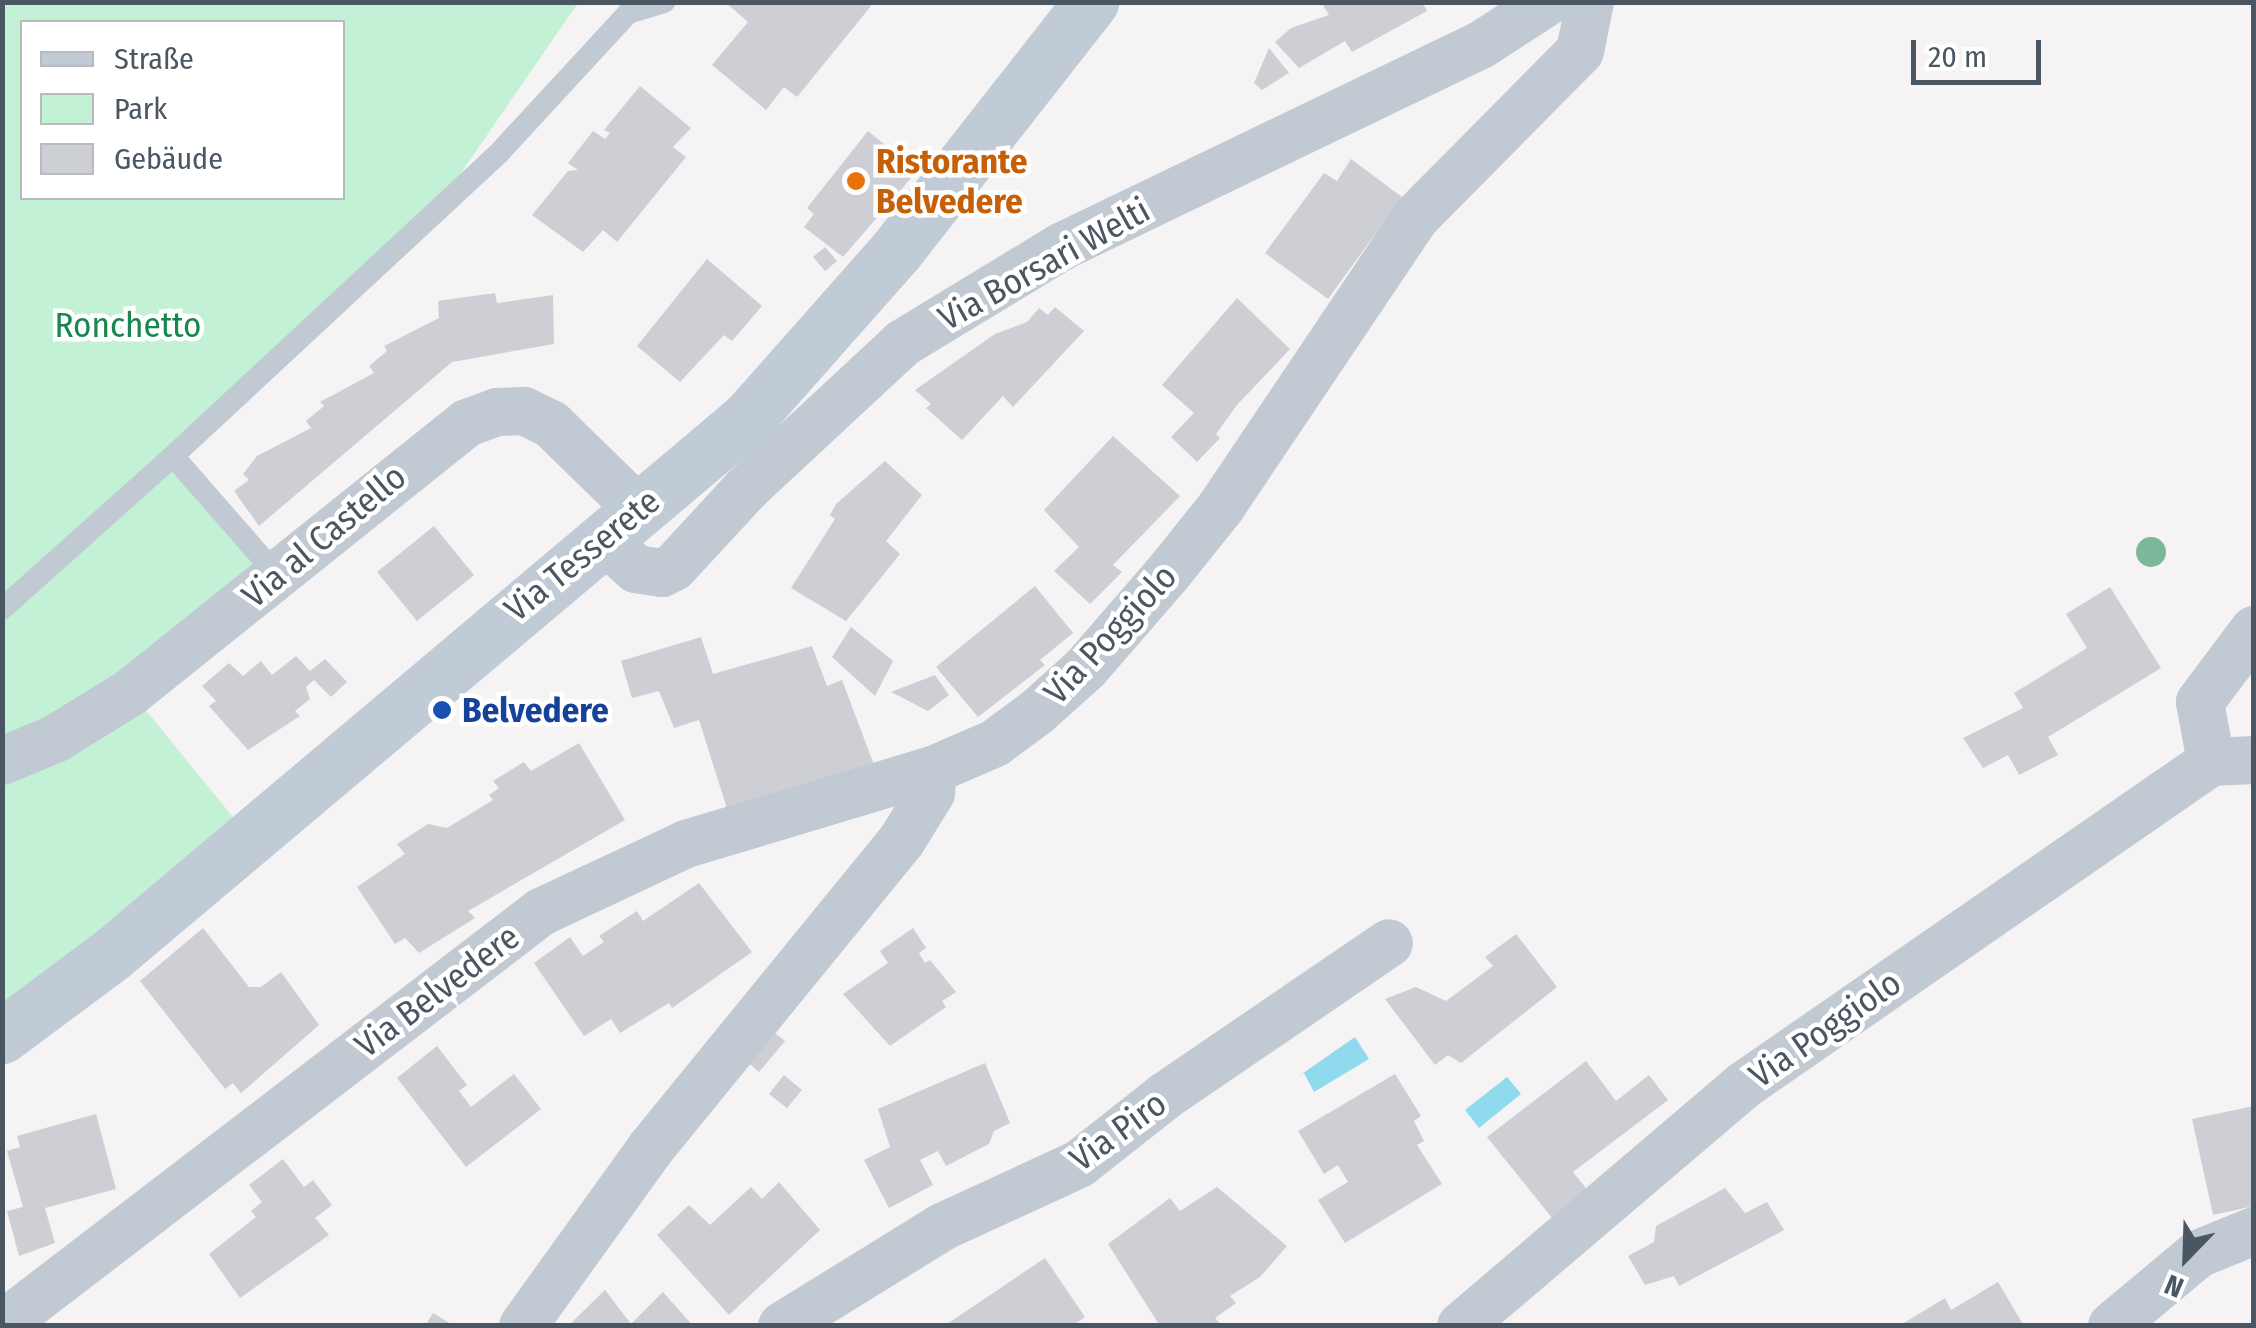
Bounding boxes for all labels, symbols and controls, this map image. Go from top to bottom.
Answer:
legend [20,20,345,200]
scale bar [1916,20,2046,82]
text: 20 m [1928,39,1987,75]
text: Straße [114,41,194,77]
text: Park [114,91,167,127]
place label: Ristorante Belvedere [876,140,1027,222]
text: Gebäude [114,141,223,177]
marker: Ristorante Belvedere [845,170,867,192]
street label: Via Borsari Welti [931,189,1157,339]
park label: Ronchetto [55,304,201,346]
street label: Via al Castello [234,455,414,617]
street label: Via Tesserete [496,480,668,630]
street label: Via Poggiolo [1035,556,1185,712]
place label: Belvedere [462,689,609,731]
marker: Belvedere [431,699,453,721]
street label: Via Belvedere [347,916,527,1066]
street label: Via Poggiolo [1741,962,1909,1096]
street label: Via Piro [1062,1082,1174,1180]
north arrow [2136,1208,2236,1308]
text: N [2160,1268,2188,1305]

